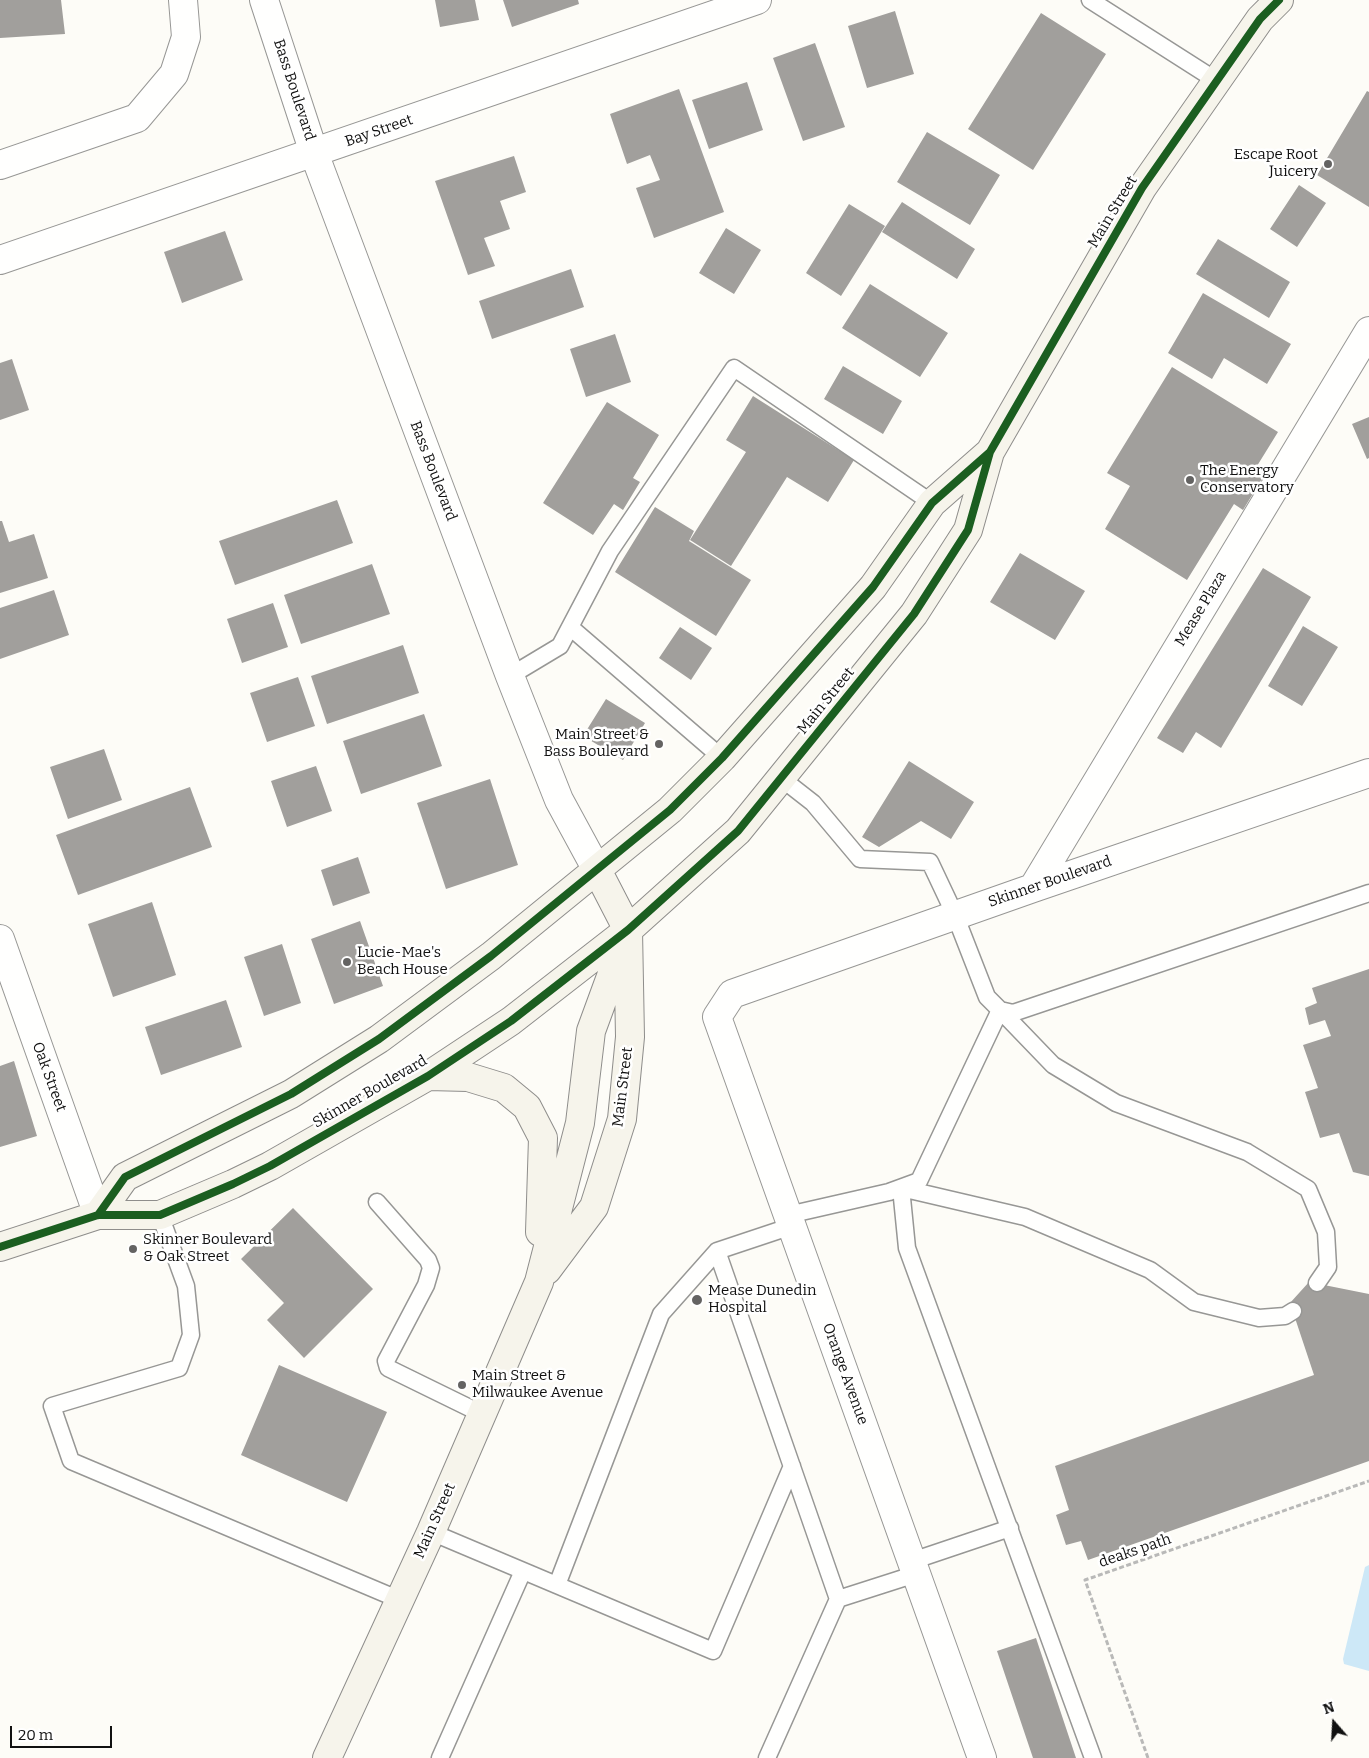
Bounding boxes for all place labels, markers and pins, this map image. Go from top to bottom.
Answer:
place label: Escape Root Juicery [1234,146,1318,181]
marker: Escape Root Juicery [1322,158,1334,170]
place label: The Energy Conservatory [1200,462,1294,497]
marker: The Energy Conservatory [1184,474,1196,486]
place label: Main Street & Bass Boulevard [543,726,649,761]
marker: Main Street & Bass Boulevard [653,738,665,750]
place label: Lucie-Mae's Beach House [357,944,448,979]
marker: Lucie-Mae's Beach House [341,956,353,968]
place label: Skinner Boulevard & Oak Street [143,1231,272,1266]
marker: Skinner Boulevard & Oak Street [127,1243,139,1255]
place label: Mease Dunedin Hospital [708,1282,816,1317]
marker: Mease Dunedin Hospital [690,1293,704,1307]
place label: Main Street & Milwaukee Avenue [472,1367,603,1402]
marker: Main Street & Milwaukee Avenue [456,1379,468,1391]

